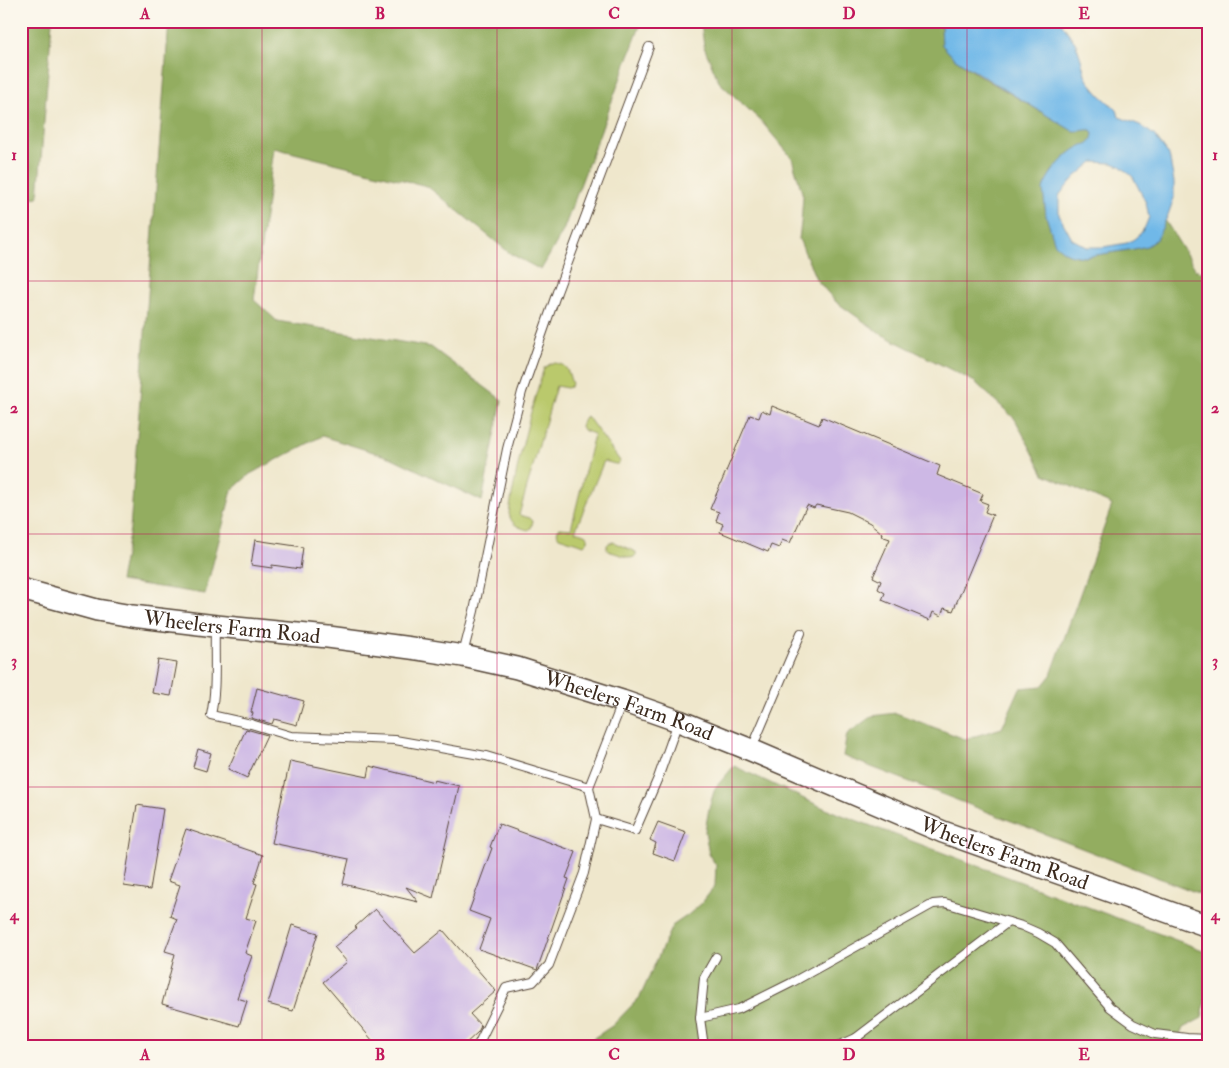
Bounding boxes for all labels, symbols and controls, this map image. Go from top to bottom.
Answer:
text: A [139,4,151,24]
text: B [375,4,385,24]
text: C [608,4,620,24]
text: D [842,4,856,24]
text: E [1078,4,1090,24]
text: 1 [11,145,17,165]
text: 1 [1212,145,1218,165]
text: 2 [10,398,18,418]
text: 2 [1211,398,1219,418]
street label: Wheelers Farm Road [141,604,322,650]
text: 3 [11,651,17,671]
text: 3 [1212,651,1218,671]
street label: Wheelers Farm Road [540,664,718,747]
street label: Wheelers Farm Road [915,810,1093,896]
text: 4 [9,905,20,925]
text: 4 [1210,905,1221,925]
text: A [139,1045,151,1065]
text: B [375,1045,385,1065]
text: C [608,1045,620,1065]
text: D [842,1045,856,1065]
text: E [1078,1045,1090,1065]

